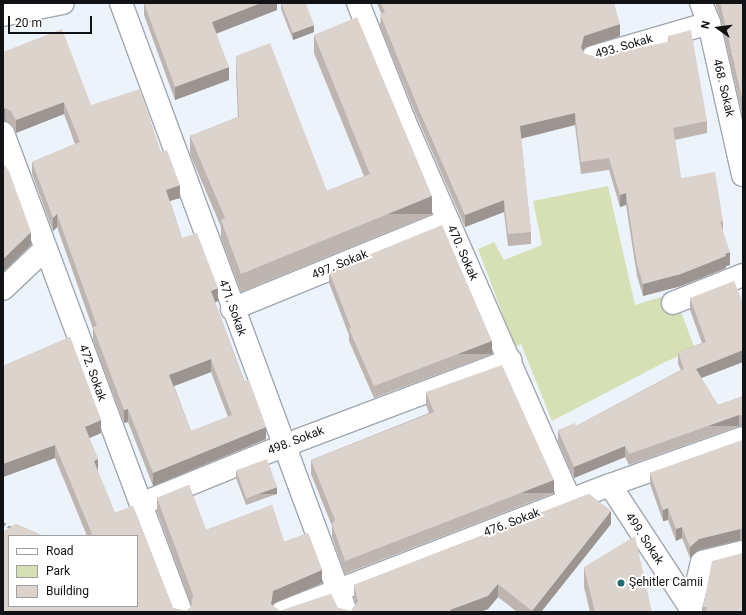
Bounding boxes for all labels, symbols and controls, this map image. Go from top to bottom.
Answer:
scale bar [10,8,94,34]
north arrow [698,8,738,48]
text: 20 m [15,16,42,30]
text: N [699,20,713,30]
street label: 493. Sokak [594,32,654,62]
street label: 468. Sokak [709,58,737,118]
street label: 470. Sokak [443,223,481,283]
street label: 497. Sokak [310,247,370,283]
street label: 471. Sokak [215,278,249,338]
street label: 472. Sokak [75,343,109,403]
street label: 498. Sokak [266,424,326,458]
street label: 476. Sokak [482,506,542,540]
street label: 499. Sokak [622,510,666,568]
legend [8,535,138,607]
text: Road [46,544,74,558]
text: Park [46,564,70,578]
place label: Şehitler Camii [629,576,703,590]
marker: Şehitler Camii [616,578,626,588]
text: Building [46,584,89,598]

